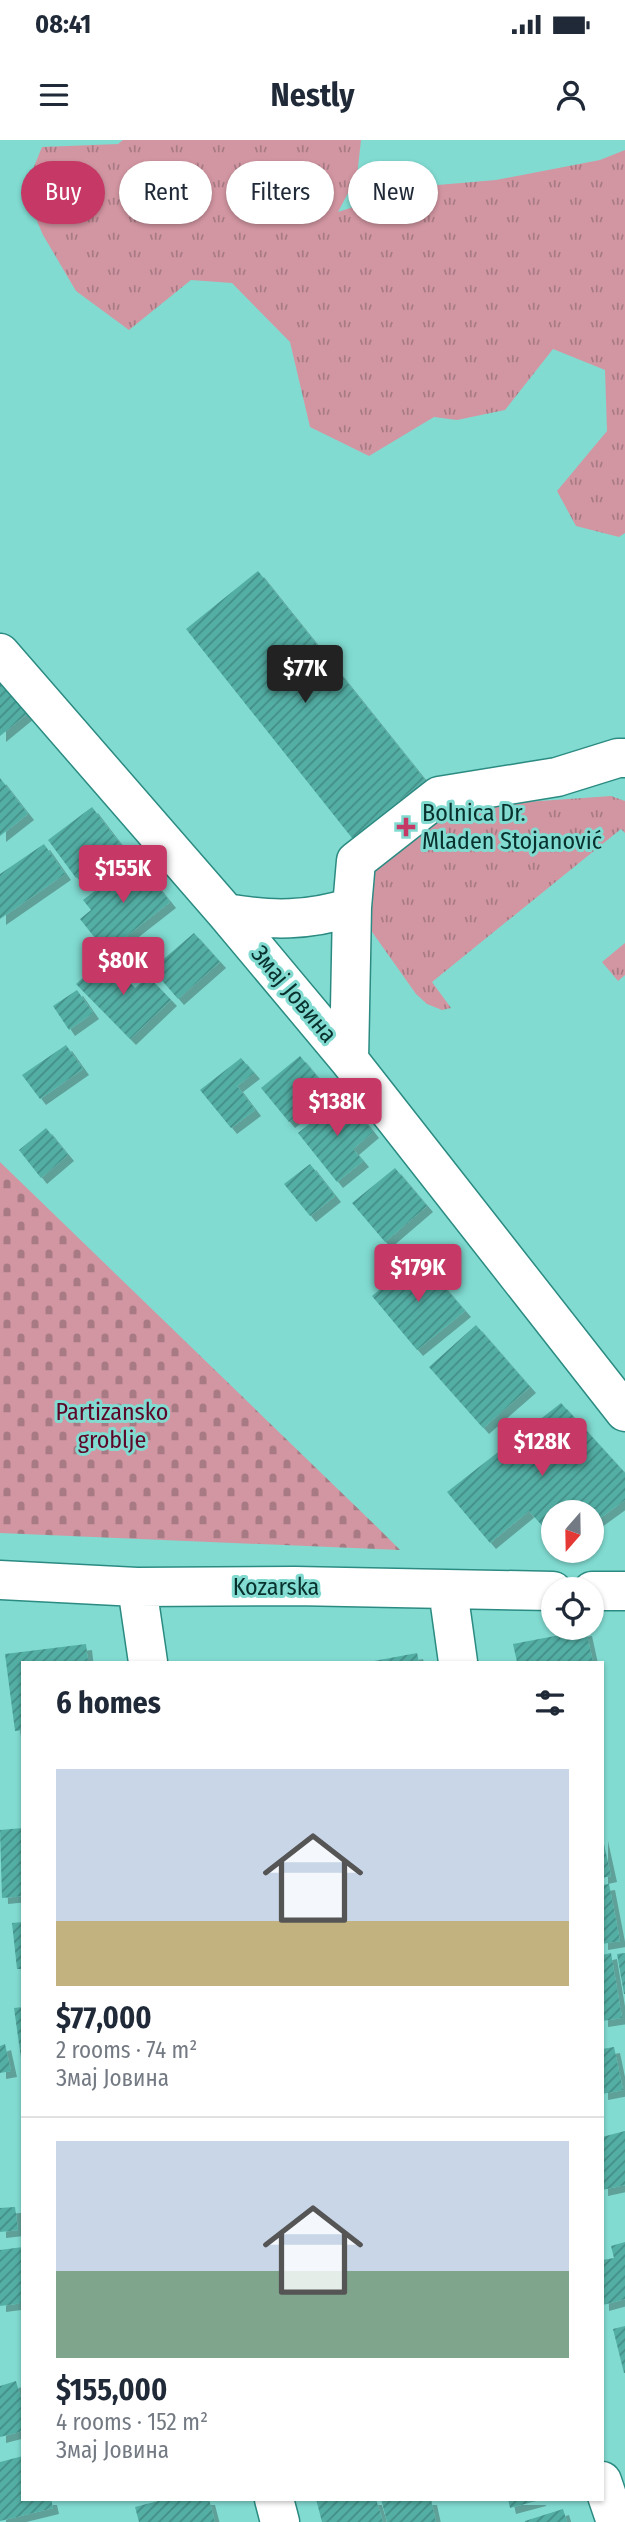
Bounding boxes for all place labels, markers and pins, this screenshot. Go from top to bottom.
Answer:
pin: $77K [264,645,346,705]
place label: Bolnica Dr. Mladen Stojanović [422,799,602,855]
marker: Bolnica Dr. Mladen Stojanović [396,817,416,837]
pin: $155K [74,846,172,905]
pin: $80K [82,938,164,997]
pin: $138K [288,1079,386,1138]
pin: $179K [369,1244,467,1304]
pin: $128K [493,1418,591,1478]

